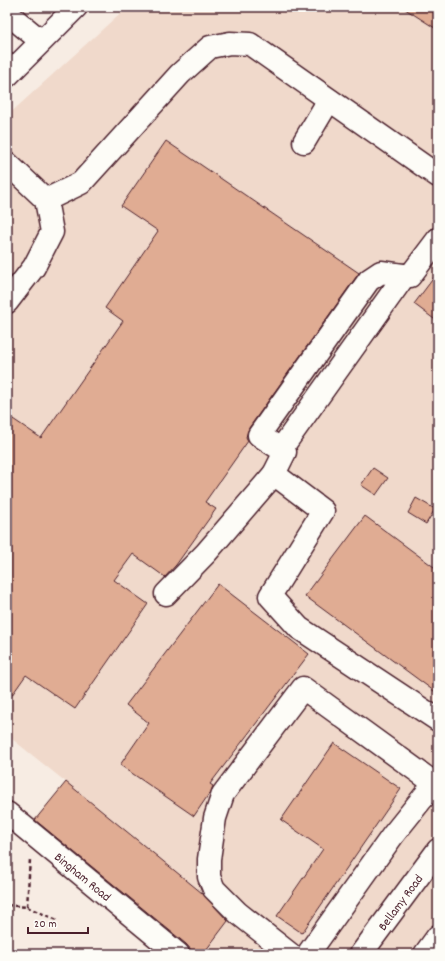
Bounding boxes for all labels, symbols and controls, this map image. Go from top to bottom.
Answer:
street label: Bingham Road [49,849,114,907]
street label: Bellamy Road [374,871,429,935]
scale bar [28,909,88,935]
text: 20 m [34,916,57,933]

